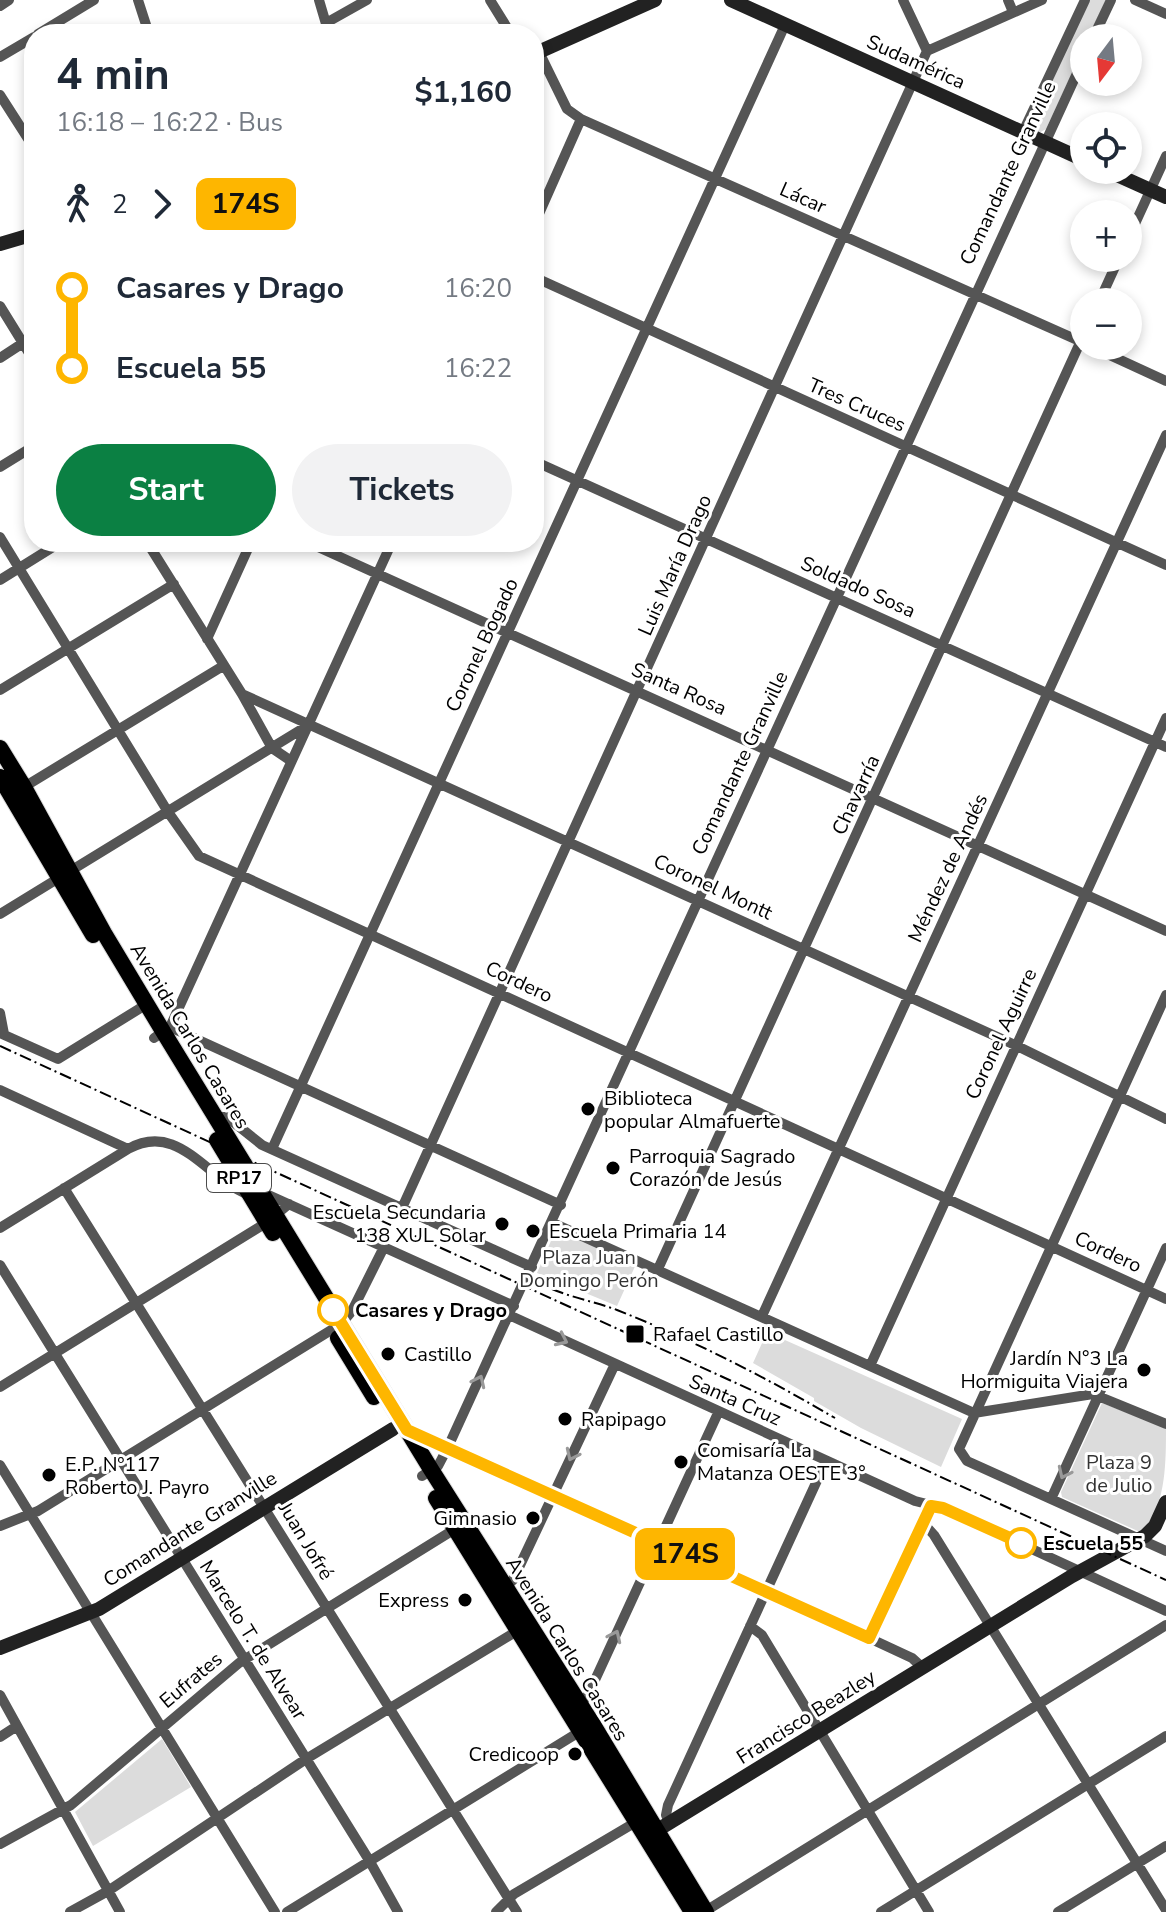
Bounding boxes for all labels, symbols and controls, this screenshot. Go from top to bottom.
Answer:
north arrow [1070,24,1142,96]
map controls [1070,24,1142,360]
street label: Sudamérica [862,28,970,96]
text: 4 min [56,45,170,105]
text: $1,160 [415,72,512,113]
street label: Comandante Granville [953,77,1063,269]
text: 16:18 – 16:22 · Bus [56,105,283,140]
button: locate [1070,112,1142,184]
street label: Lácar [775,176,831,220]
icon: walk [56,182,100,226]
icon: forward [140,182,184,226]
text: 174S [212,185,280,223]
text: 2 [112,187,128,222]
button: + [1070,200,1142,272]
text: Casares y Drago [116,268,344,309]
text: 16:20 [444,271,512,306]
button: − [1070,288,1142,360]
text: Escuela 55 [116,348,266,389]
text: 16:22 [444,351,512,386]
street label: Tres Cruces [804,371,910,439]
button: Start [56,444,276,536]
button: Tickets [292,444,512,536]
street label: Luis María Drago [632,490,718,640]
street label: Soldado Sosa [796,550,920,624]
street label: Coronel Bogado [439,574,525,716]
street label: Santa Rosa [627,656,731,722]
street label: Comandante Granville [685,667,795,859]
street label: Chavarría [826,751,886,839]
street label: Méndez de Andés [902,789,994,947]
street label: Coronel Montt [649,848,778,927]
street label: Avenida Carlos Casares [124,938,256,1134]
street label: Cordero [481,955,557,1009]
street label: Coronel Aguirre [959,964,1043,1104]
place label: Biblioteca popular Almafuerte [604,1085,780,1135]
marker: Biblioteca popular Almafuerte [579,1100,597,1118]
place label: Parroquia Sagrado Corazón de Jesús [629,1143,795,1193]
marker: Parroquia Sagrado Corazón de Jesús [604,1159,622,1177]
road number: RP17 [207,1164,271,1192]
place label: Escuela Secundaria 138 XUL Solar [313,1199,486,1249]
marker: Escuela Secundaria 138 XUL Solar [493,1215,511,1233]
place label: Escuela Primaria 14 [549,1218,726,1245]
marker: Escuela Primaria 14 [524,1222,542,1240]
street label: Cordero [1070,1225,1146,1279]
park label: Plaza Juan Domingo Perón [519,1244,659,1294]
marker: Casares y Drago [318,1295,348,1325]
place label: Casares y Drago [355,1297,507,1324]
place label: Rafael Castillo [653,1321,784,1348]
marker: Rafael Castillo [624,1323,646,1345]
one-way arrow [553,1331,568,1347]
place label: Castillo [404,1341,472,1368]
marker: Castillo [379,1345,397,1363]
place label: Jardín N°3 La Hormiguita Viajera [960,1345,1128,1395]
marker: Jardín N°3 La Hormiguita Viajera [1135,1361,1153,1379]
street label: Santa Cruz [685,1368,785,1432]
one-way arrow [469,1375,485,1390]
place label: Rapipago [581,1406,666,1433]
marker: Rapipago [556,1410,574,1428]
place label: Comisaría La Matanza OESTE 3° [697,1437,866,1487]
one-way arrow [566,1447,582,1461]
park label: Plaza 9 de Julio [1086,1449,1152,1499]
place label: E.P. Nº117 Roberto J. Payro [65,1451,209,1501]
marker: Comisaría La Matanza OESTE 3° [672,1453,690,1471]
one-way arrow [1058,1464,1074,1479]
street label: Comandante Granville [98,1465,282,1593]
marker: E.P. Nº117 Roberto J. Payro [40,1466,58,1484]
street label: Juan Jofré [272,1496,340,1585]
place label: Gimnasio [433,1505,517,1532]
marker: Gimnasio [524,1509,542,1527]
line badge: 174S [629,1528,741,1580]
marker: Escuela 55 [1006,1528,1036,1558]
place label: Escuela 55 [1043,1530,1143,1557]
text: 174S [651,1535,719,1573]
street label: Avenida Carlos Casares [499,1552,635,1746]
street label: Marcelo T. de Alvear [193,1555,313,1725]
place label: Express [378,1587,449,1614]
marker: Express [456,1591,474,1609]
one-way arrow [605,1629,621,1644]
street label: Eufrates [154,1646,228,1714]
street label: Francisco Beazley [731,1663,881,1771]
place label: Credicoop [469,1741,559,1768]
marker: Credicoop [566,1745,584,1763]

